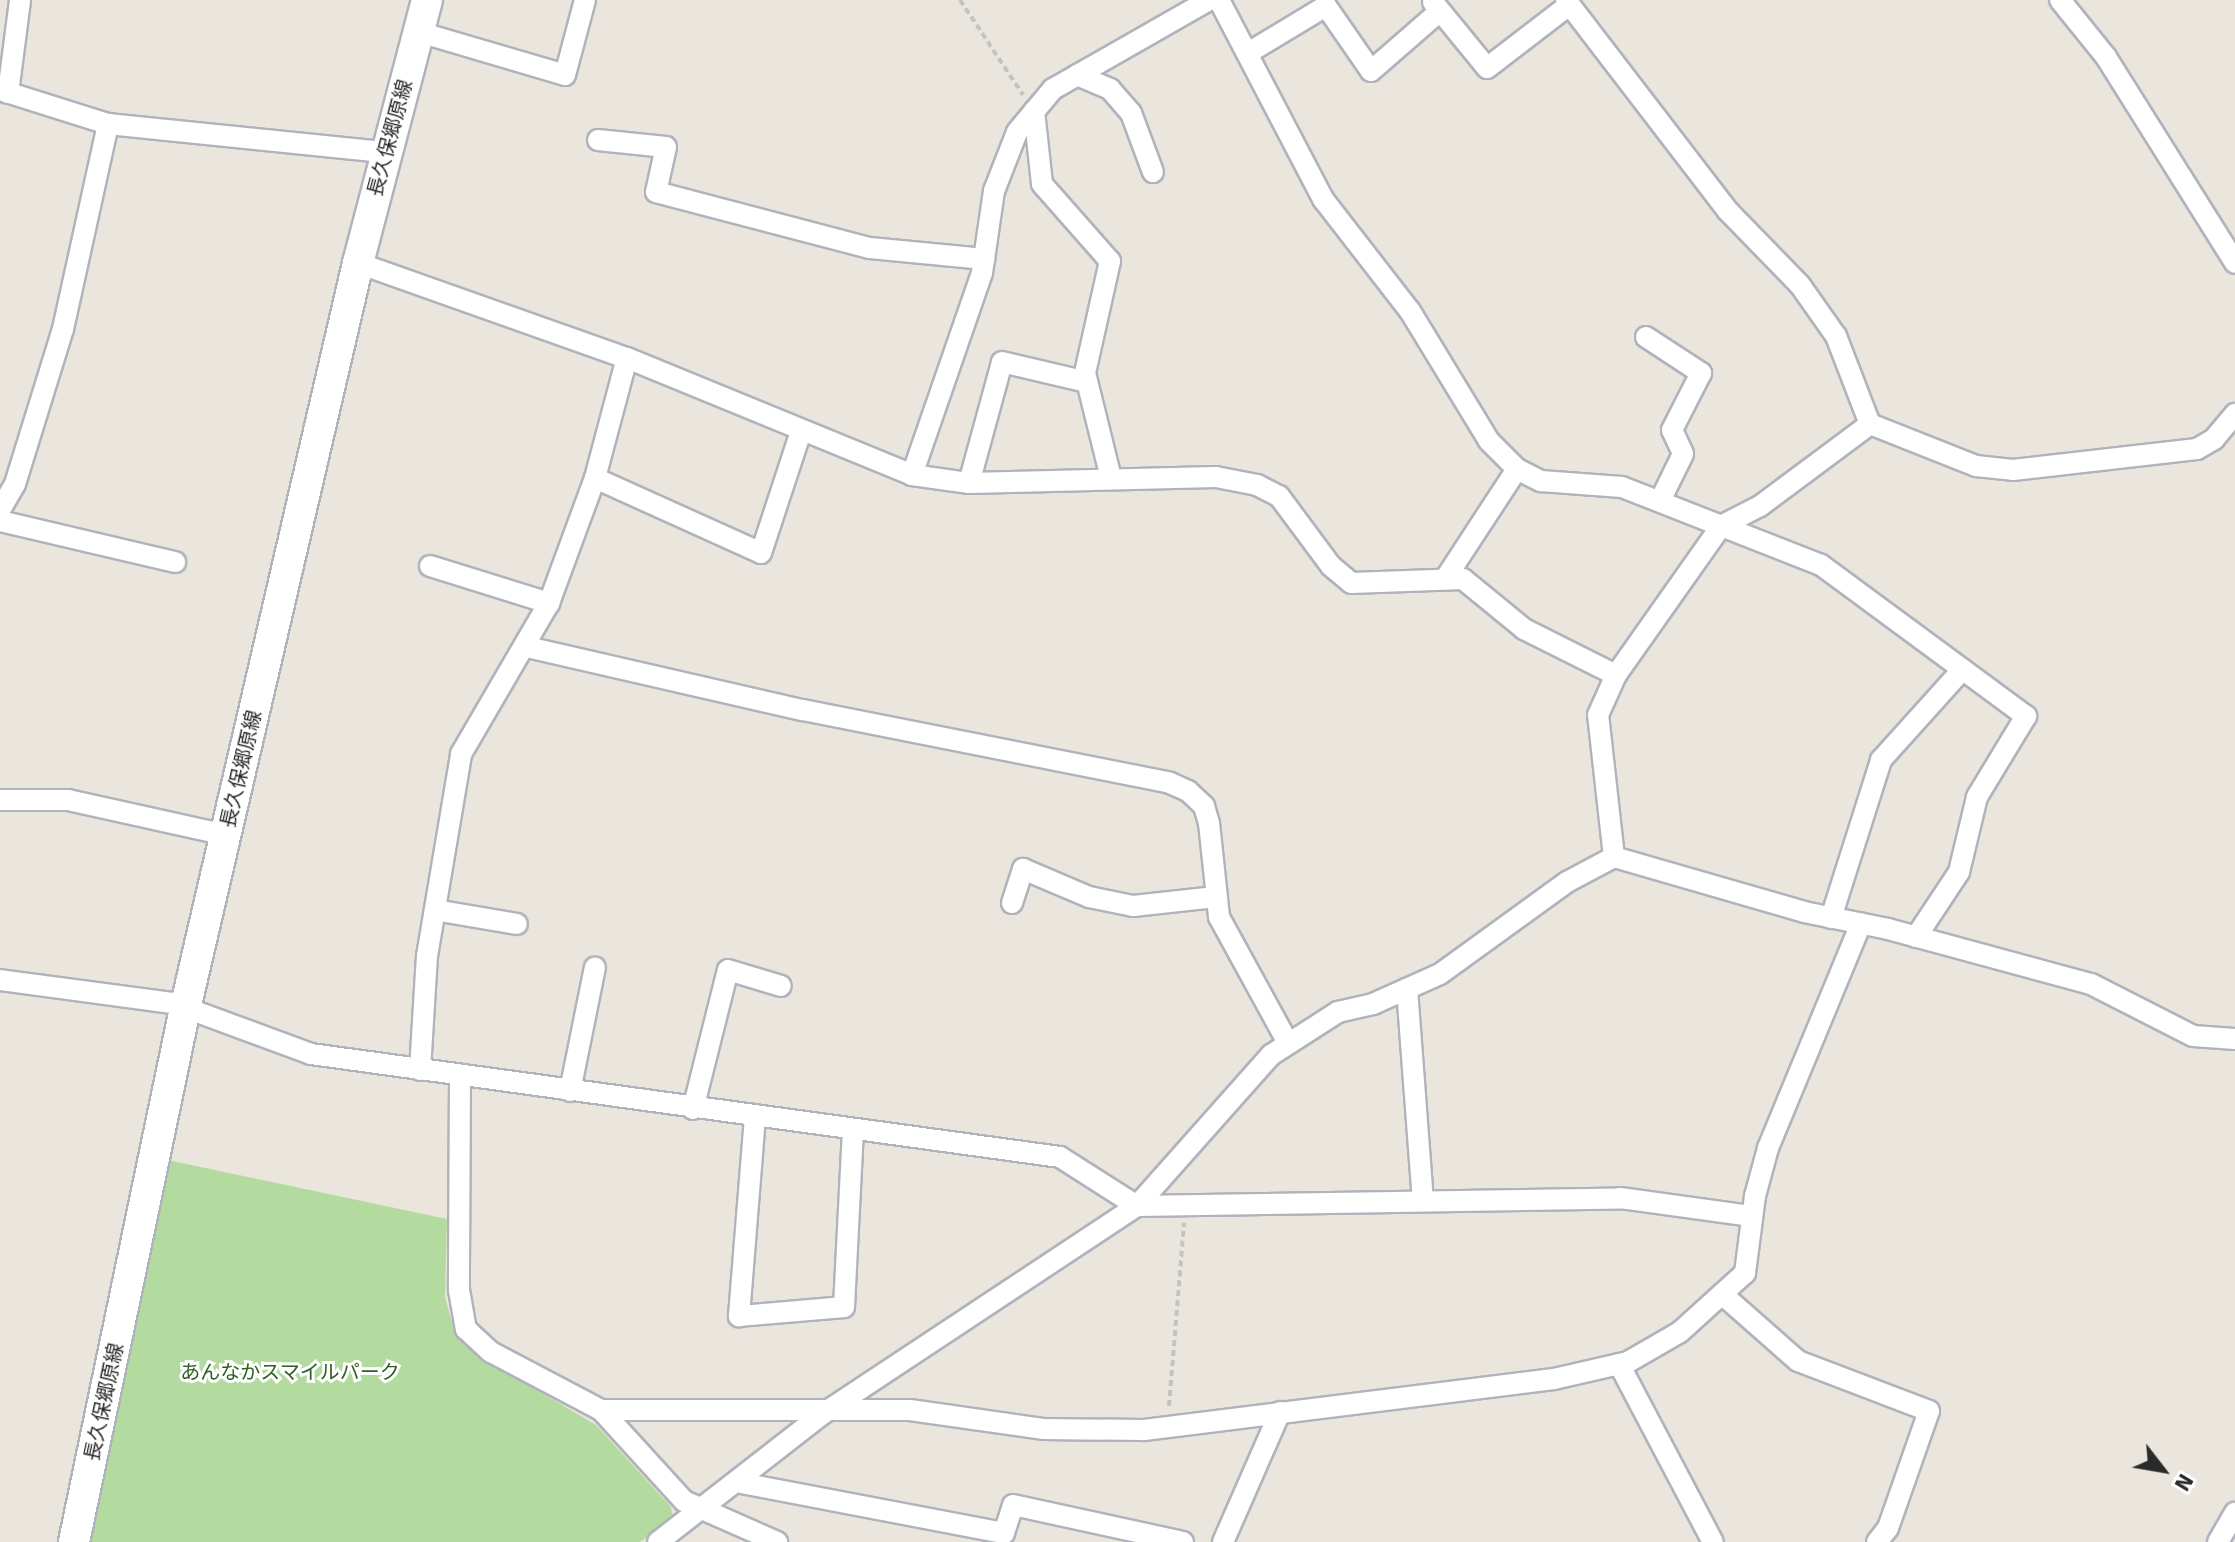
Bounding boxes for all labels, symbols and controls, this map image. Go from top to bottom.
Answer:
street label: 長久保郷原線 [363,77,417,199]
street label: 長久保郷原線 [216,708,266,830]
street label: 長久保郷原線 [80,1341,128,1463]
park label: あんなかスマイルパーク [180,1360,400,1384]
north arrow [2123,1430,2203,1510]
text: N [2168,1469,2200,1496]

